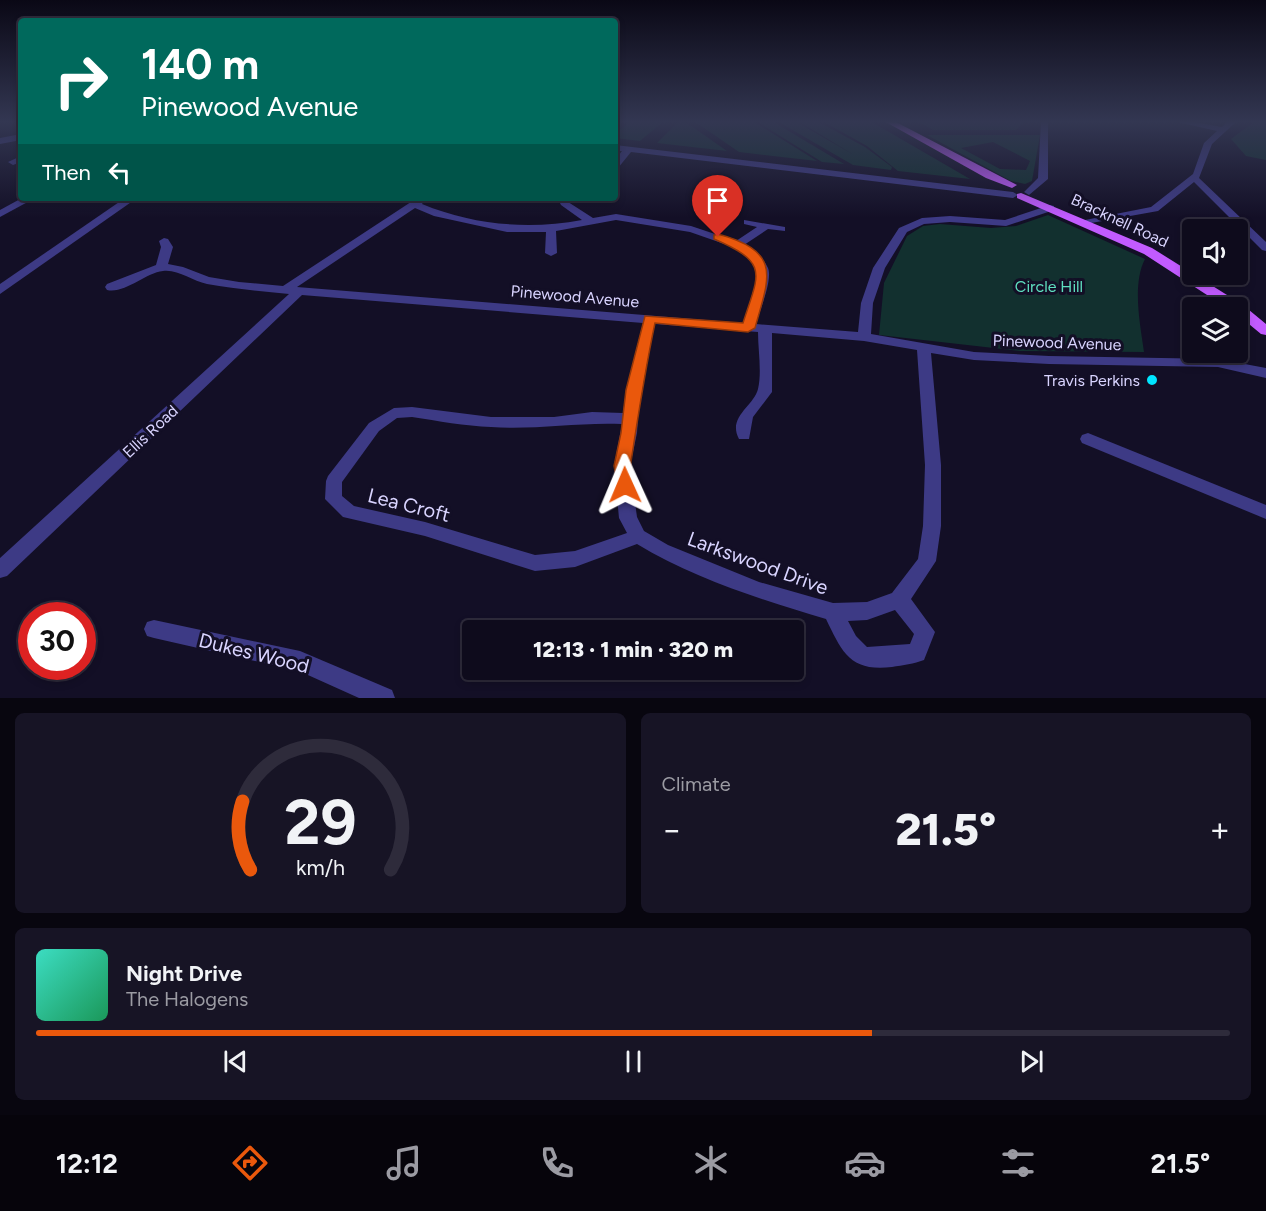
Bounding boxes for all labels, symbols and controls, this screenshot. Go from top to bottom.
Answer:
text: 140 m [141,39,259,90]
icon: right [42,42,120,120]
text: Pinewood Avenue [141,90,358,123]
icon: left [103,156,136,189]
text: Then [42,159,91,186]
pin [692,175,743,237]
icon: arrive [701,184,734,217]
street label: Bracknell Road [1068,190,1171,251]
map controls [1182,219,1248,363]
button: sound [1182,219,1248,285]
park label: Circle Hill [1015,277,1083,296]
street label: Pinewood Avenue [510,281,640,312]
button: layers [1182,297,1248,363]
street label: Pinewood Avenue [992,331,1122,354]
place label: Travis Perkins [1044,371,1140,390]
marker: Travis Perkins [1145,373,1159,387]
street label: Ellis Road [119,401,182,462]
position arrow [593,453,657,517]
street label: Lea Croft [365,483,453,527]
street label: Larkswood Drive [684,526,832,600]
speed limit sign: 30 [18,602,96,680]
street label: Dukes Wood [196,628,312,678]
text: 12:13 · 1 min · 320 m [533,636,733,663]
text: Climate [662,772,731,796]
text: 29 [284,785,356,860]
text: 21.5° [895,802,996,856]
text: − [662,810,682,849]
text: + [1209,810,1230,849]
text: km/h [296,855,345,880]
text: Night Drive [126,960,242,987]
text: The Halogens [126,987,248,1011]
icon: previous [219,1045,252,1078]
icon: pause [617,1045,650,1078]
icon: next [1015,1045,1048,1078]
icon: directions [229,1142,271,1184]
icon: music [383,1142,425,1184]
icon: phone [536,1142,578,1184]
icon: climate [690,1142,732,1184]
icon: car [844,1142,886,1184]
icon: filters [997,1142,1039,1184]
text: 12:12 [56,1147,118,1180]
text: 21.5° [1151,1147,1210,1180]

